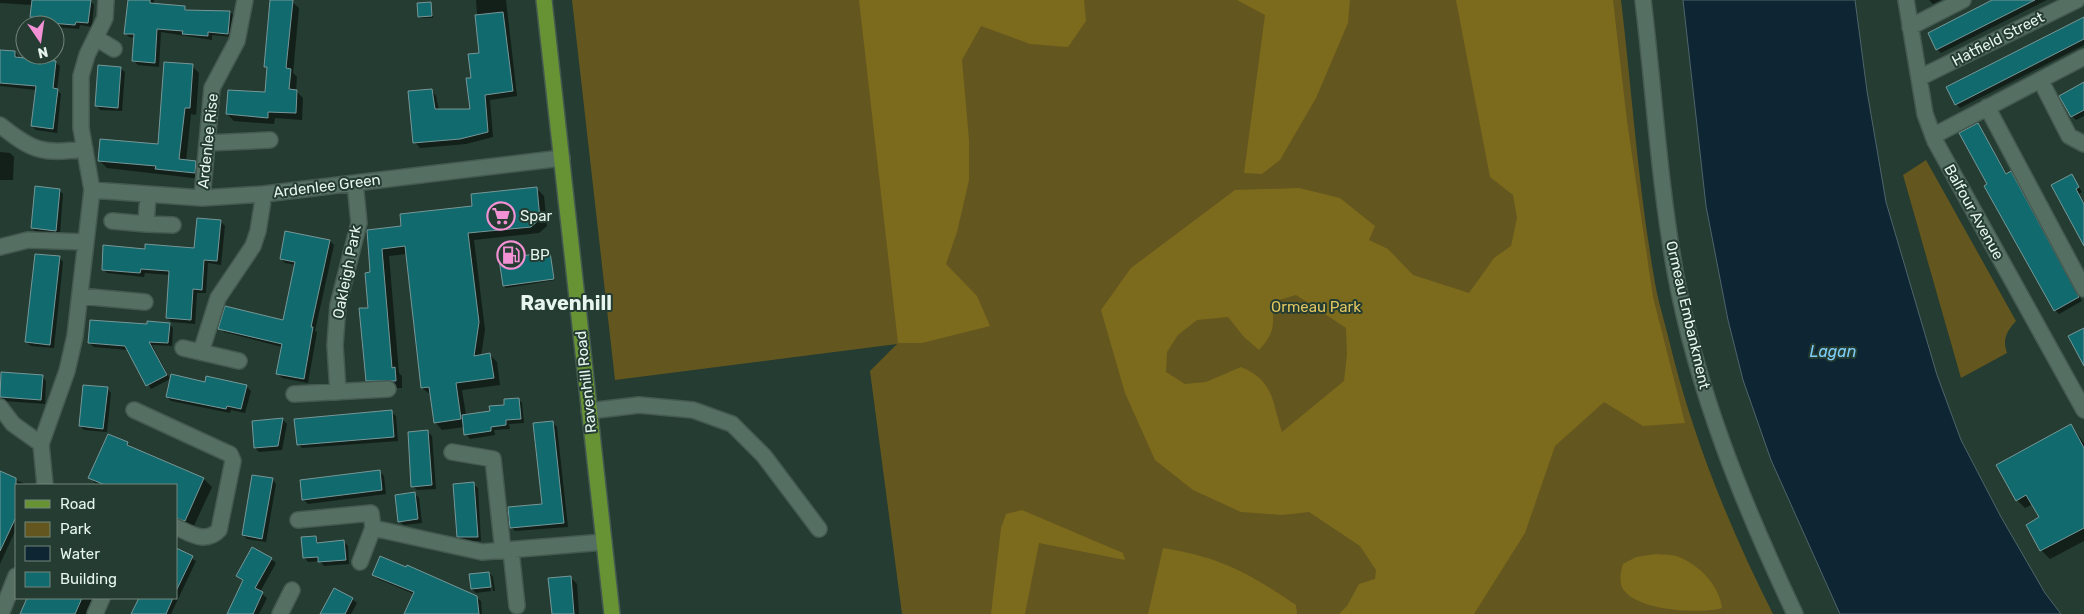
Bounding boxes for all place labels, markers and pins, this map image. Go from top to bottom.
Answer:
supermarket icon: Spar [486,201,516,231]
place label: Spar [520,207,553,225]
fuel station icon: BP [496,240,526,270]
place label: BP [530,246,550,264]

